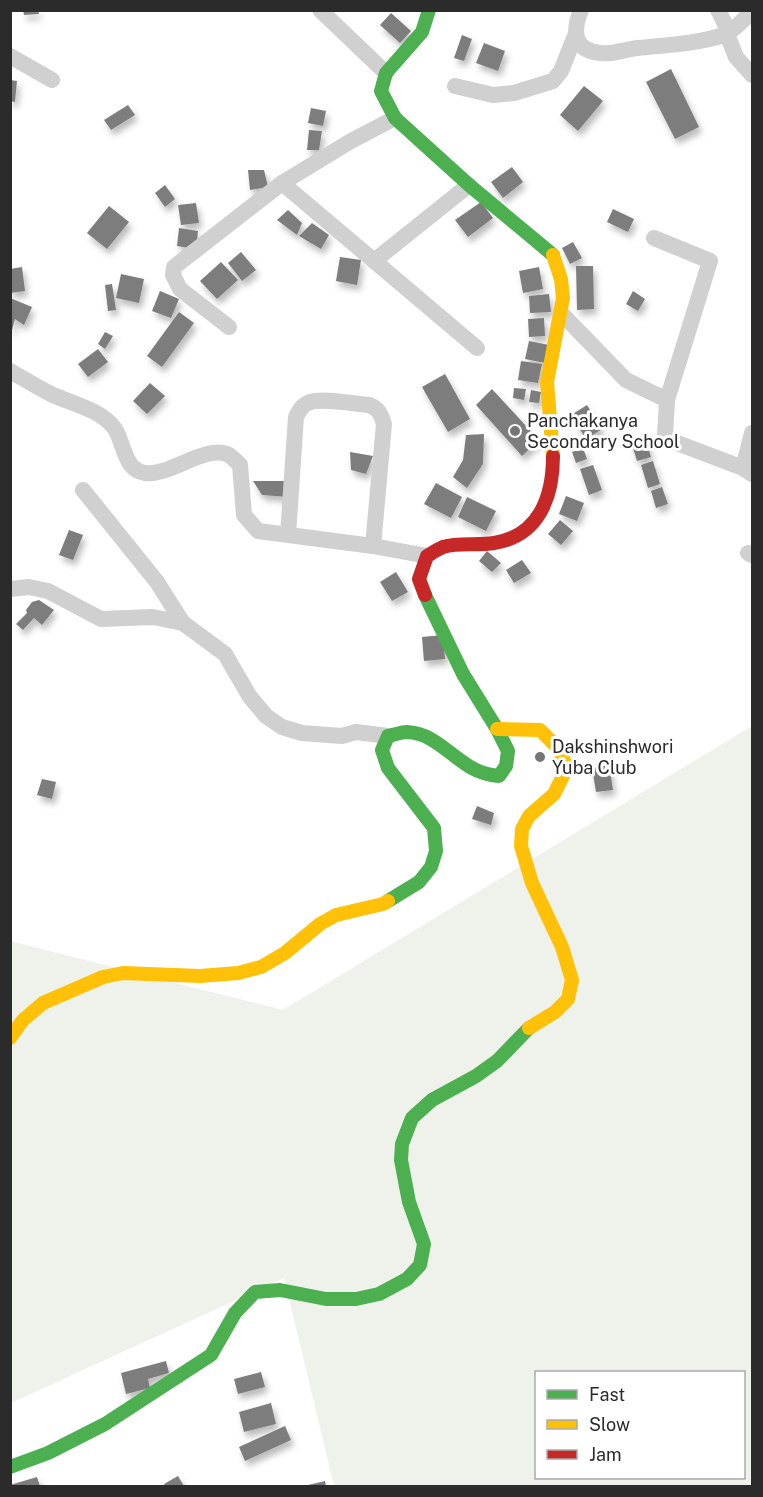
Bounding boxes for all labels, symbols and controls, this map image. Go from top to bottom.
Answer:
place label: Panchakanya Secondary School [527,410,679,452]
marker: Panchakanya Secondary School [508,424,522,438]
place label: Dakshinshwori Yuba Club [552,736,673,778]
marker: Dakshinshwori Yuba Club [533,750,547,764]
legend [535,1371,745,1479]
text: Fast [589,1384,625,1405]
text: Slow [589,1414,630,1435]
text: Jam [589,1444,622,1465]

